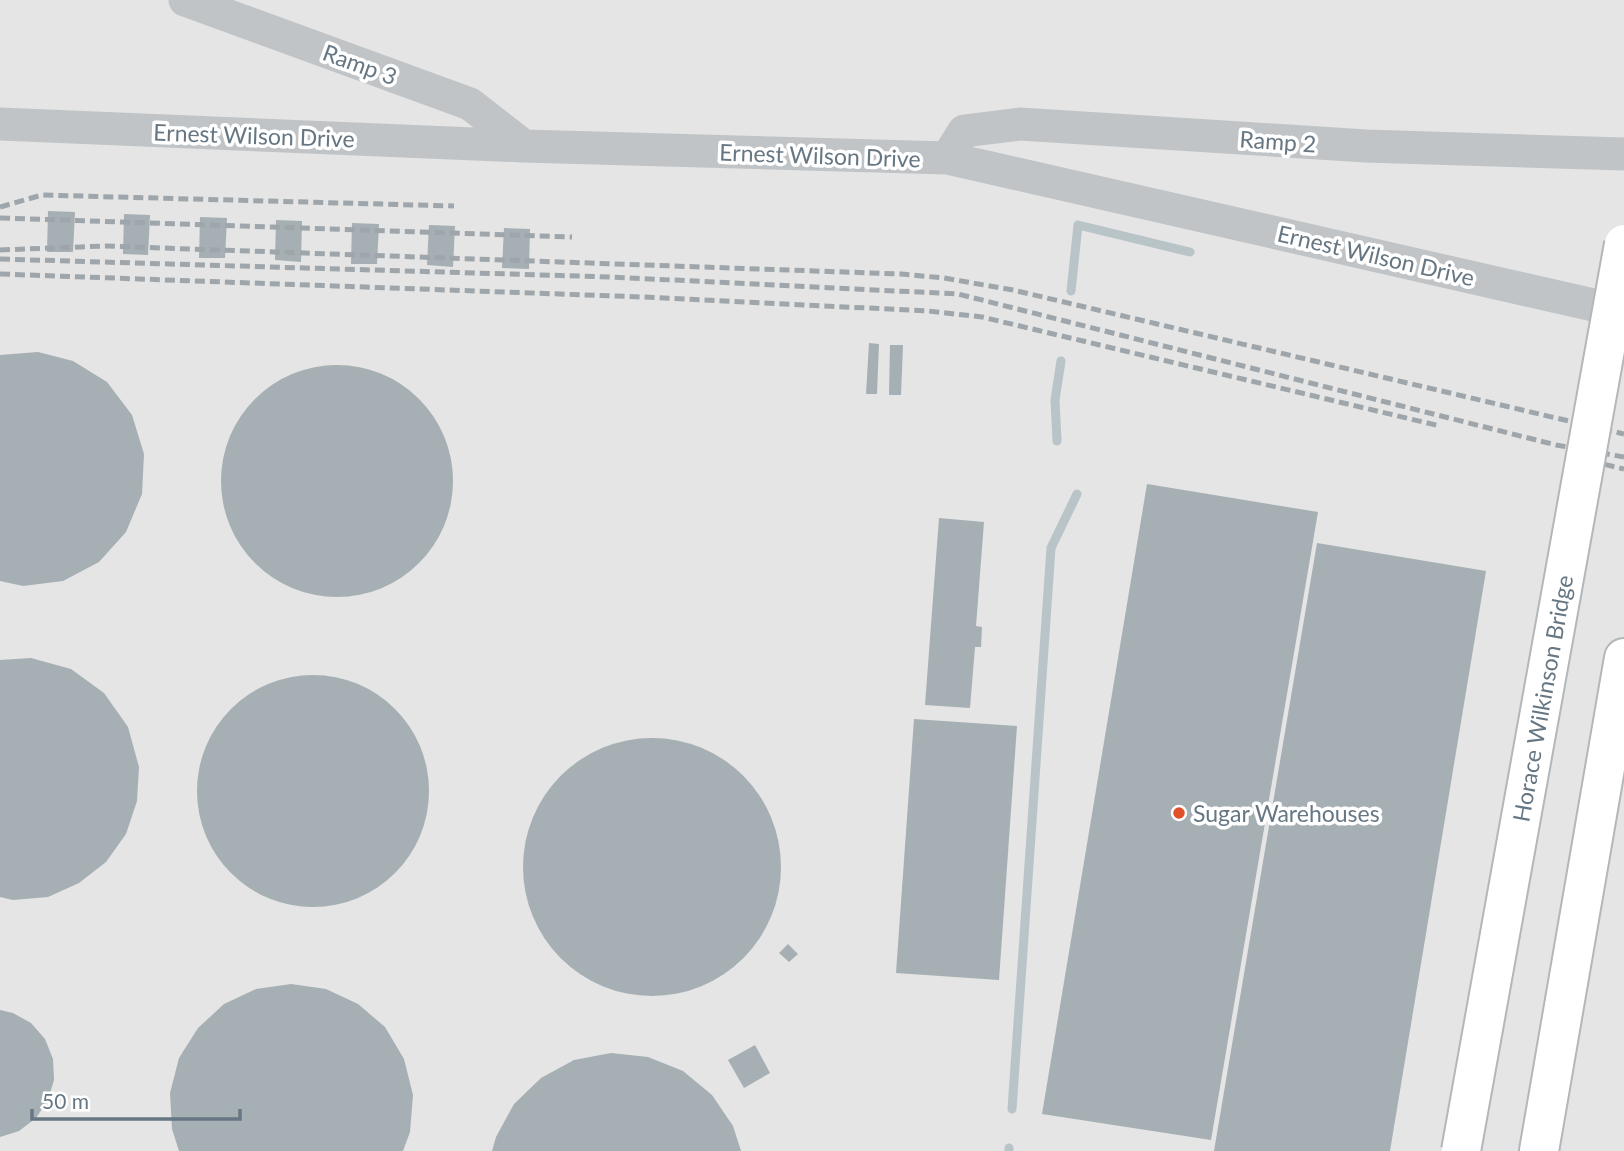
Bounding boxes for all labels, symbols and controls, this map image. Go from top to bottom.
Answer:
street label: Ramp 3 [319,38,401,90]
street label: Ernest Wilson Drive [153,117,355,153]
street label: Ramp 2 [1239,124,1317,158]
street label: Ernest Wilson Drive [719,137,921,173]
street label: Ernest Wilson Drive [1275,219,1477,291]
street label: Horace Wilkinson Bridge [1506,573,1578,824]
place label: Sugar Warehouses [1193,799,1380,827]
marker: Sugar Warehouses [1171,805,1187,821]
scale bar [32,1078,240,1122]
text: 50 m [42,1088,89,1113]

